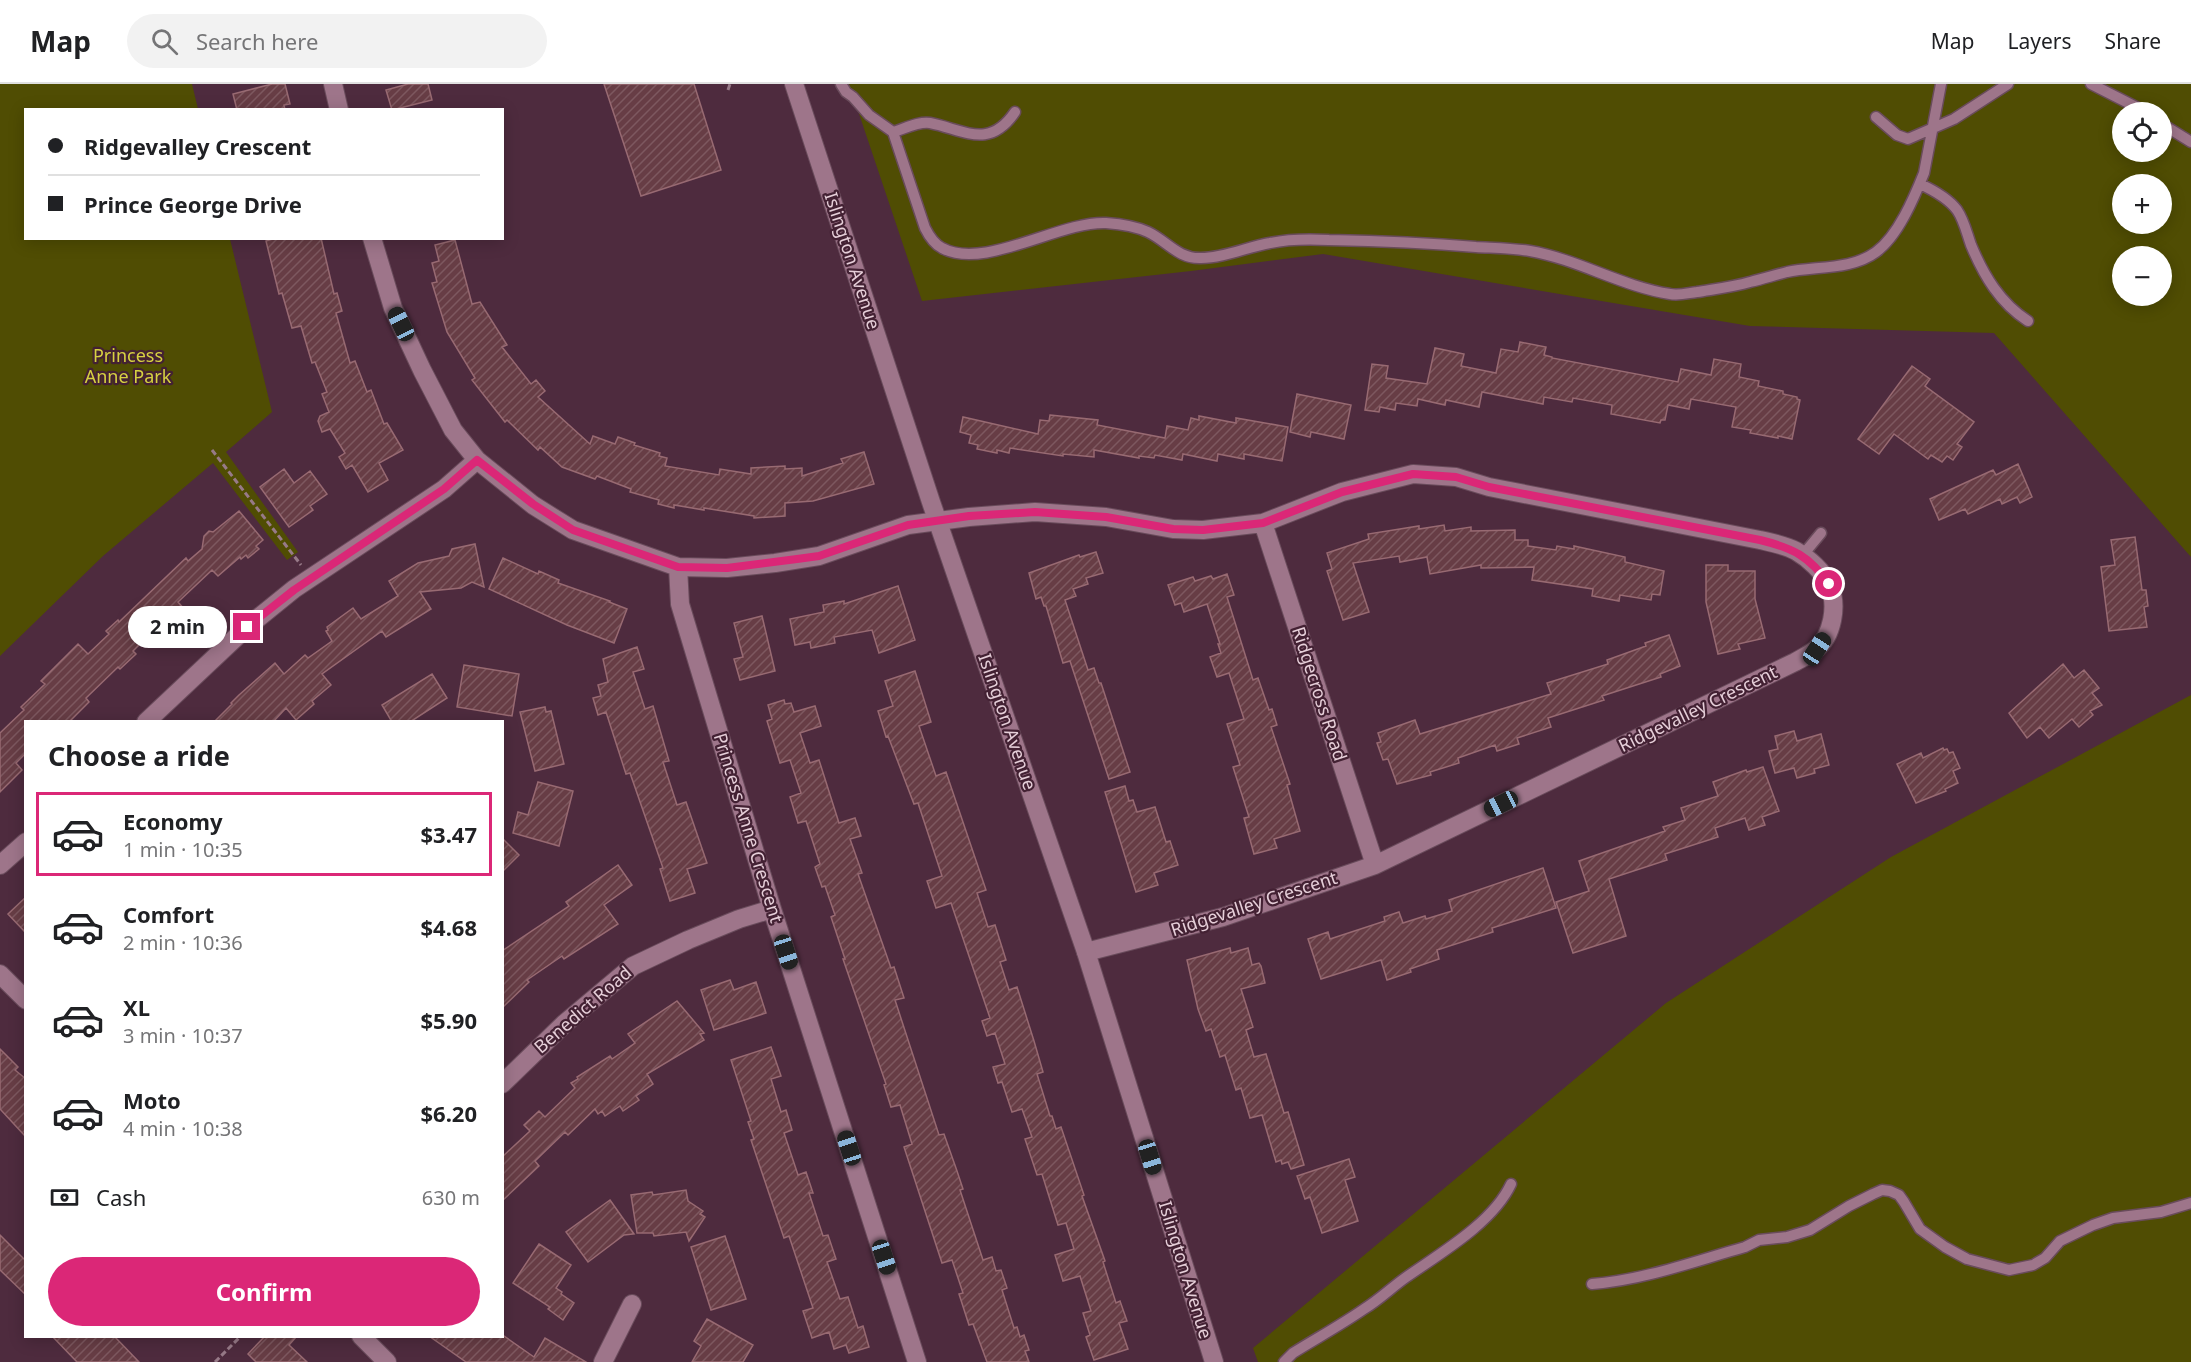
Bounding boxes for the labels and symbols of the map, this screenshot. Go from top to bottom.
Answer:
street label: Islington Avenue [820,189,886,332]
car [385,304,417,344]
park label: Princess Anne Park [85,343,172,388]
route start [1815,570,1842,597]
callout: 2 min [127,606,226,648]
route end [233,613,260,640]
street label: Ridgecross Road [1287,623,1353,764]
car [1800,629,1834,669]
street label: Islington Avenue [973,650,1043,793]
street label: Ridgevalley Crescent [1614,659,1781,757]
street label: Princess Anne Crescent [709,730,789,926]
car [1481,788,1521,820]
street label: Ridgevalley Crescent [1167,865,1340,941]
car [772,932,800,972]
street label: Benedict Road [528,960,636,1058]
car [835,1128,863,1168]
car [1136,1137,1164,1177]
street label: Islington Avenue [1154,1198,1218,1341]
car [870,1237,898,1277]

